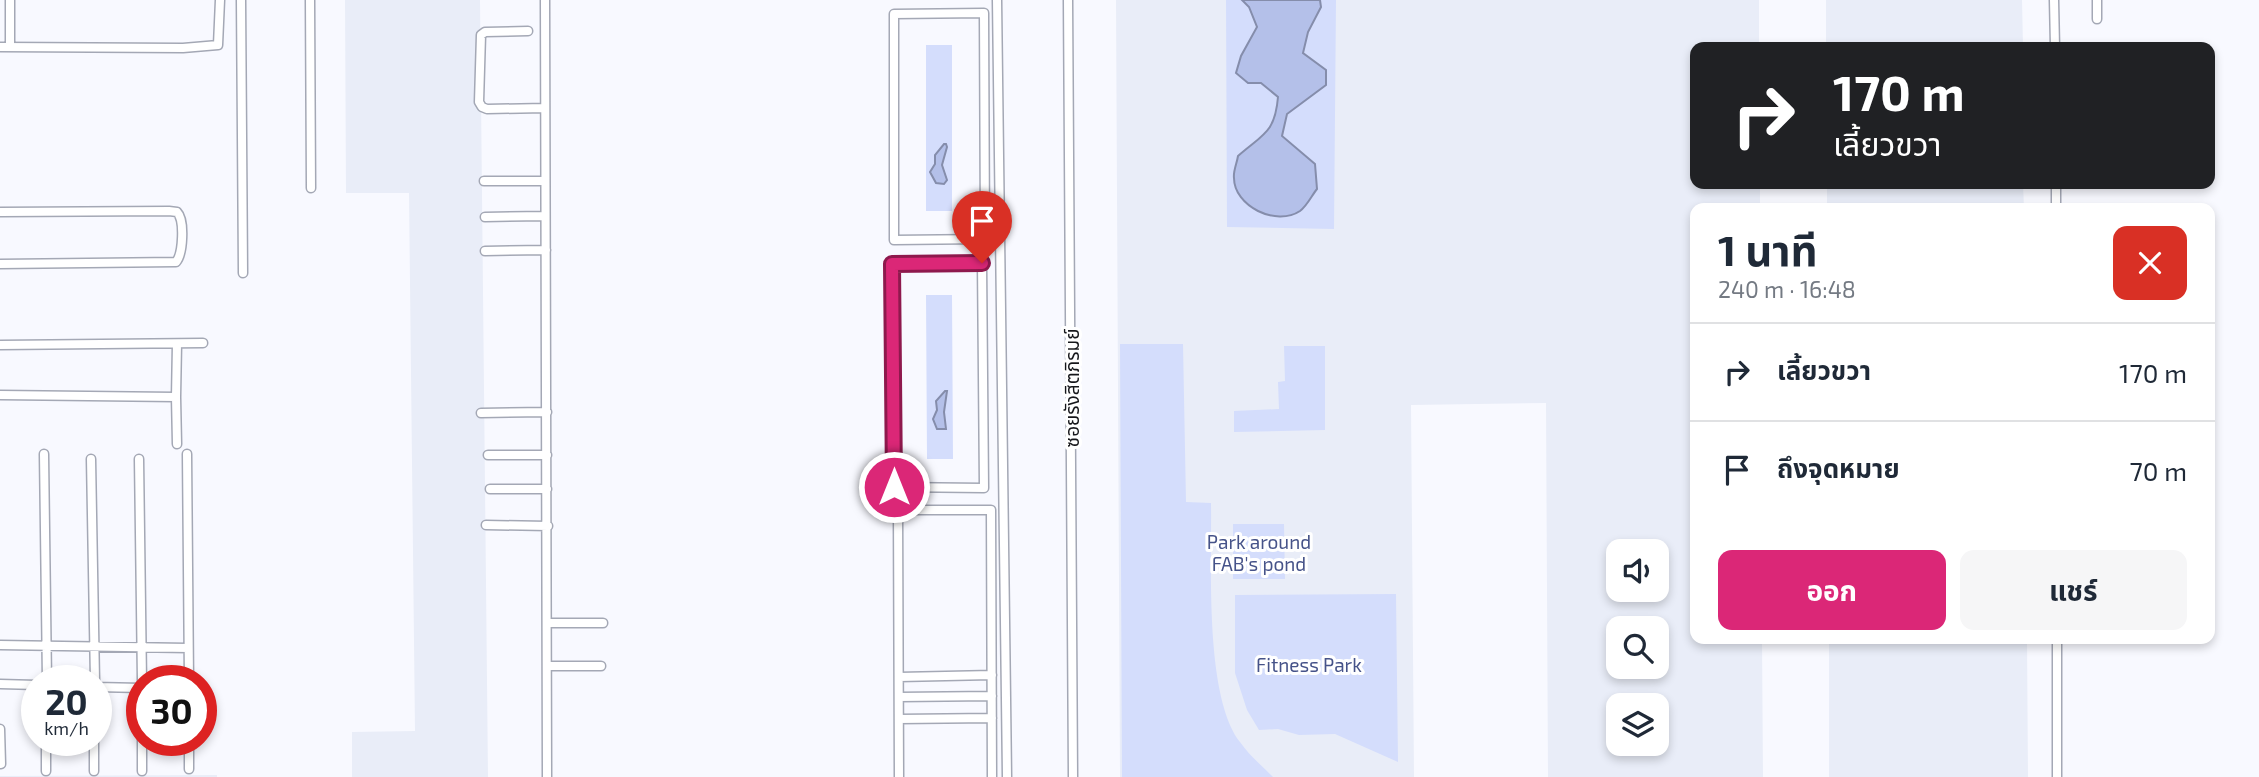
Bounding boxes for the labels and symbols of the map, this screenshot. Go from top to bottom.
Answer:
pin [952,191,1012,263]
street label: ซอยรังสิตภิรมย์ [1060,328,1083,447]
position arrow [857,450,931,524]
park label: Park around FAB's pond [1207,530,1311,575]
park label: Fitness Park [1256,653,1362,676]
speed limit sign: 30 [126,665,217,756]

